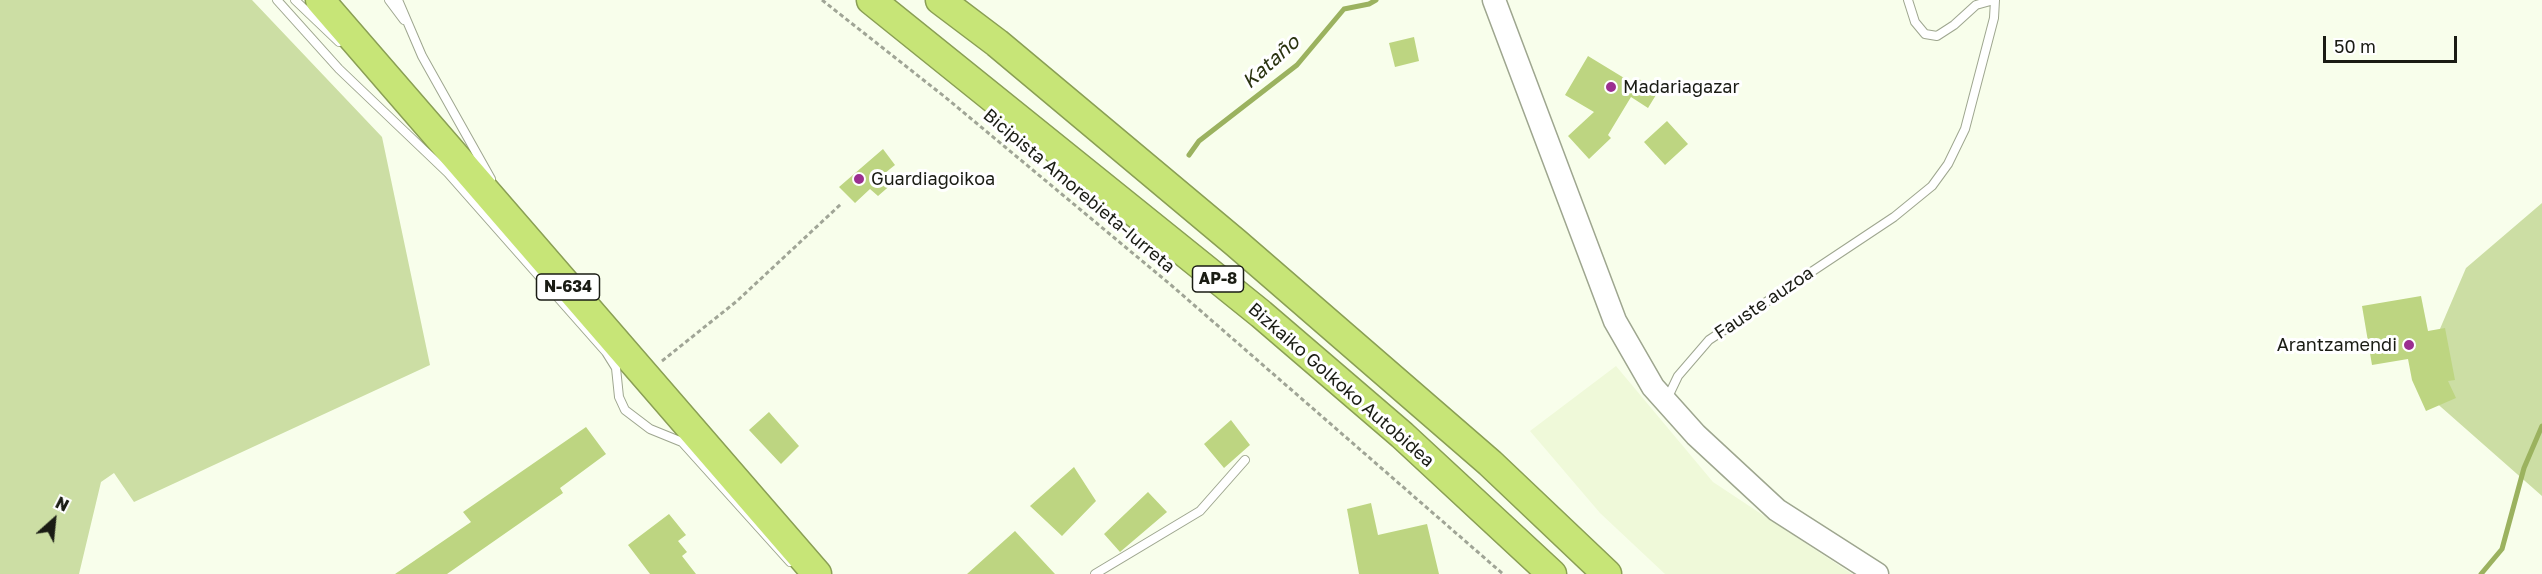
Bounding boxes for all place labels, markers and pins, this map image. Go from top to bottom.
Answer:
place label: Madariagazar [1623,76,1740,98]
marker: Madariagazar [1604,80,1618,94]
place label: Guardiagoikoa [871,168,995,190]
marker: Guardiagoikoa [852,172,866,186]
place label: Arantzamendi [2277,334,2397,356]
marker: Arantzamendi [2402,338,2416,352]

